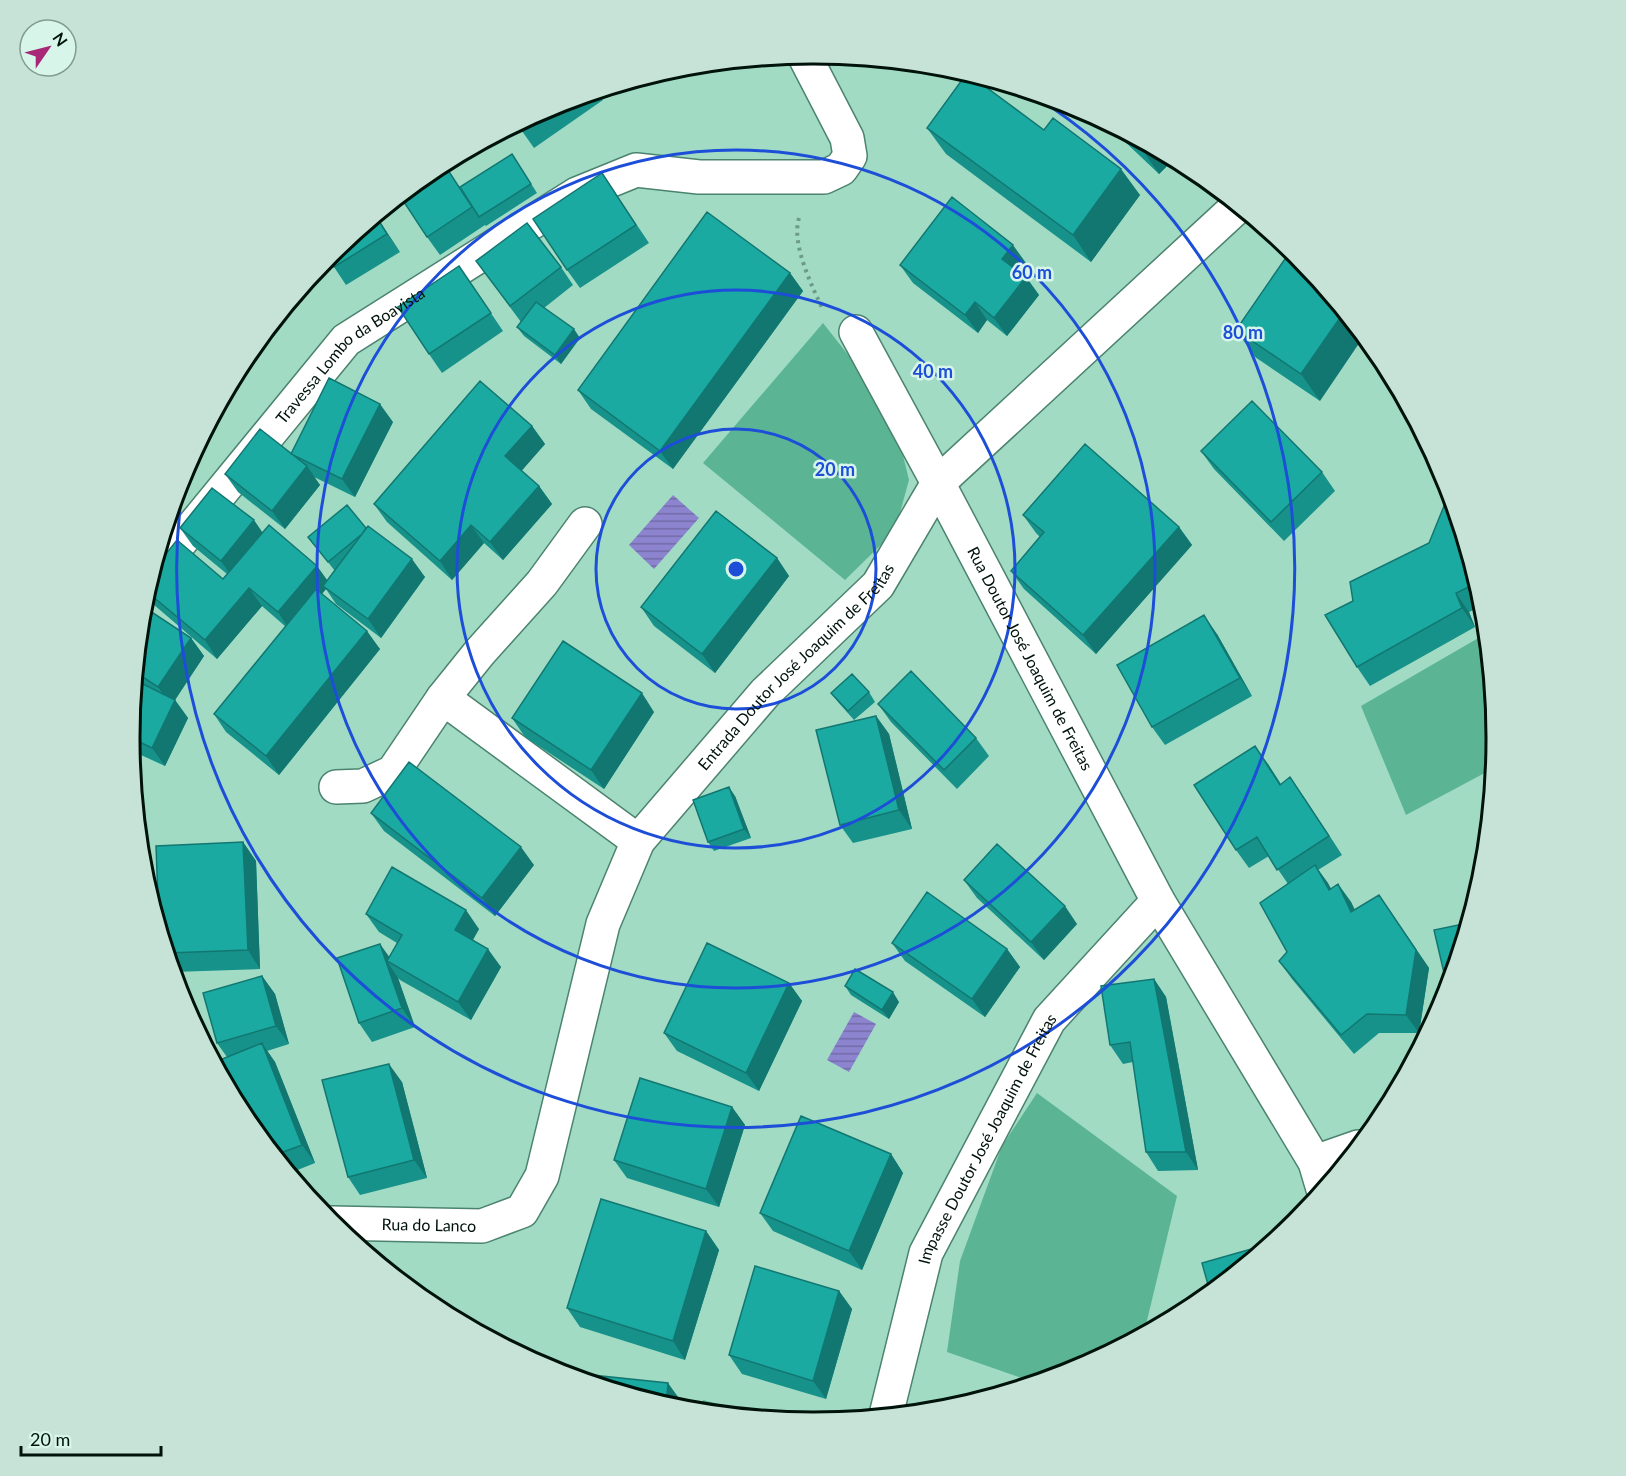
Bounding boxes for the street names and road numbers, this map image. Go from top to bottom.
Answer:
street label: Travessa Lombo da Boavista [271,283,428,427]
street label: Rua Doutor José Joaquim de Freitas [964,543,1097,773]
street label: Entrada Doutor José Joaquim de Freitas [693,560,898,773]
street label: Impasse Doutor José Joaquim de Freitas [914,1009,1060,1266]
street label: Rua do Lanco [382,1214,476,1235]

